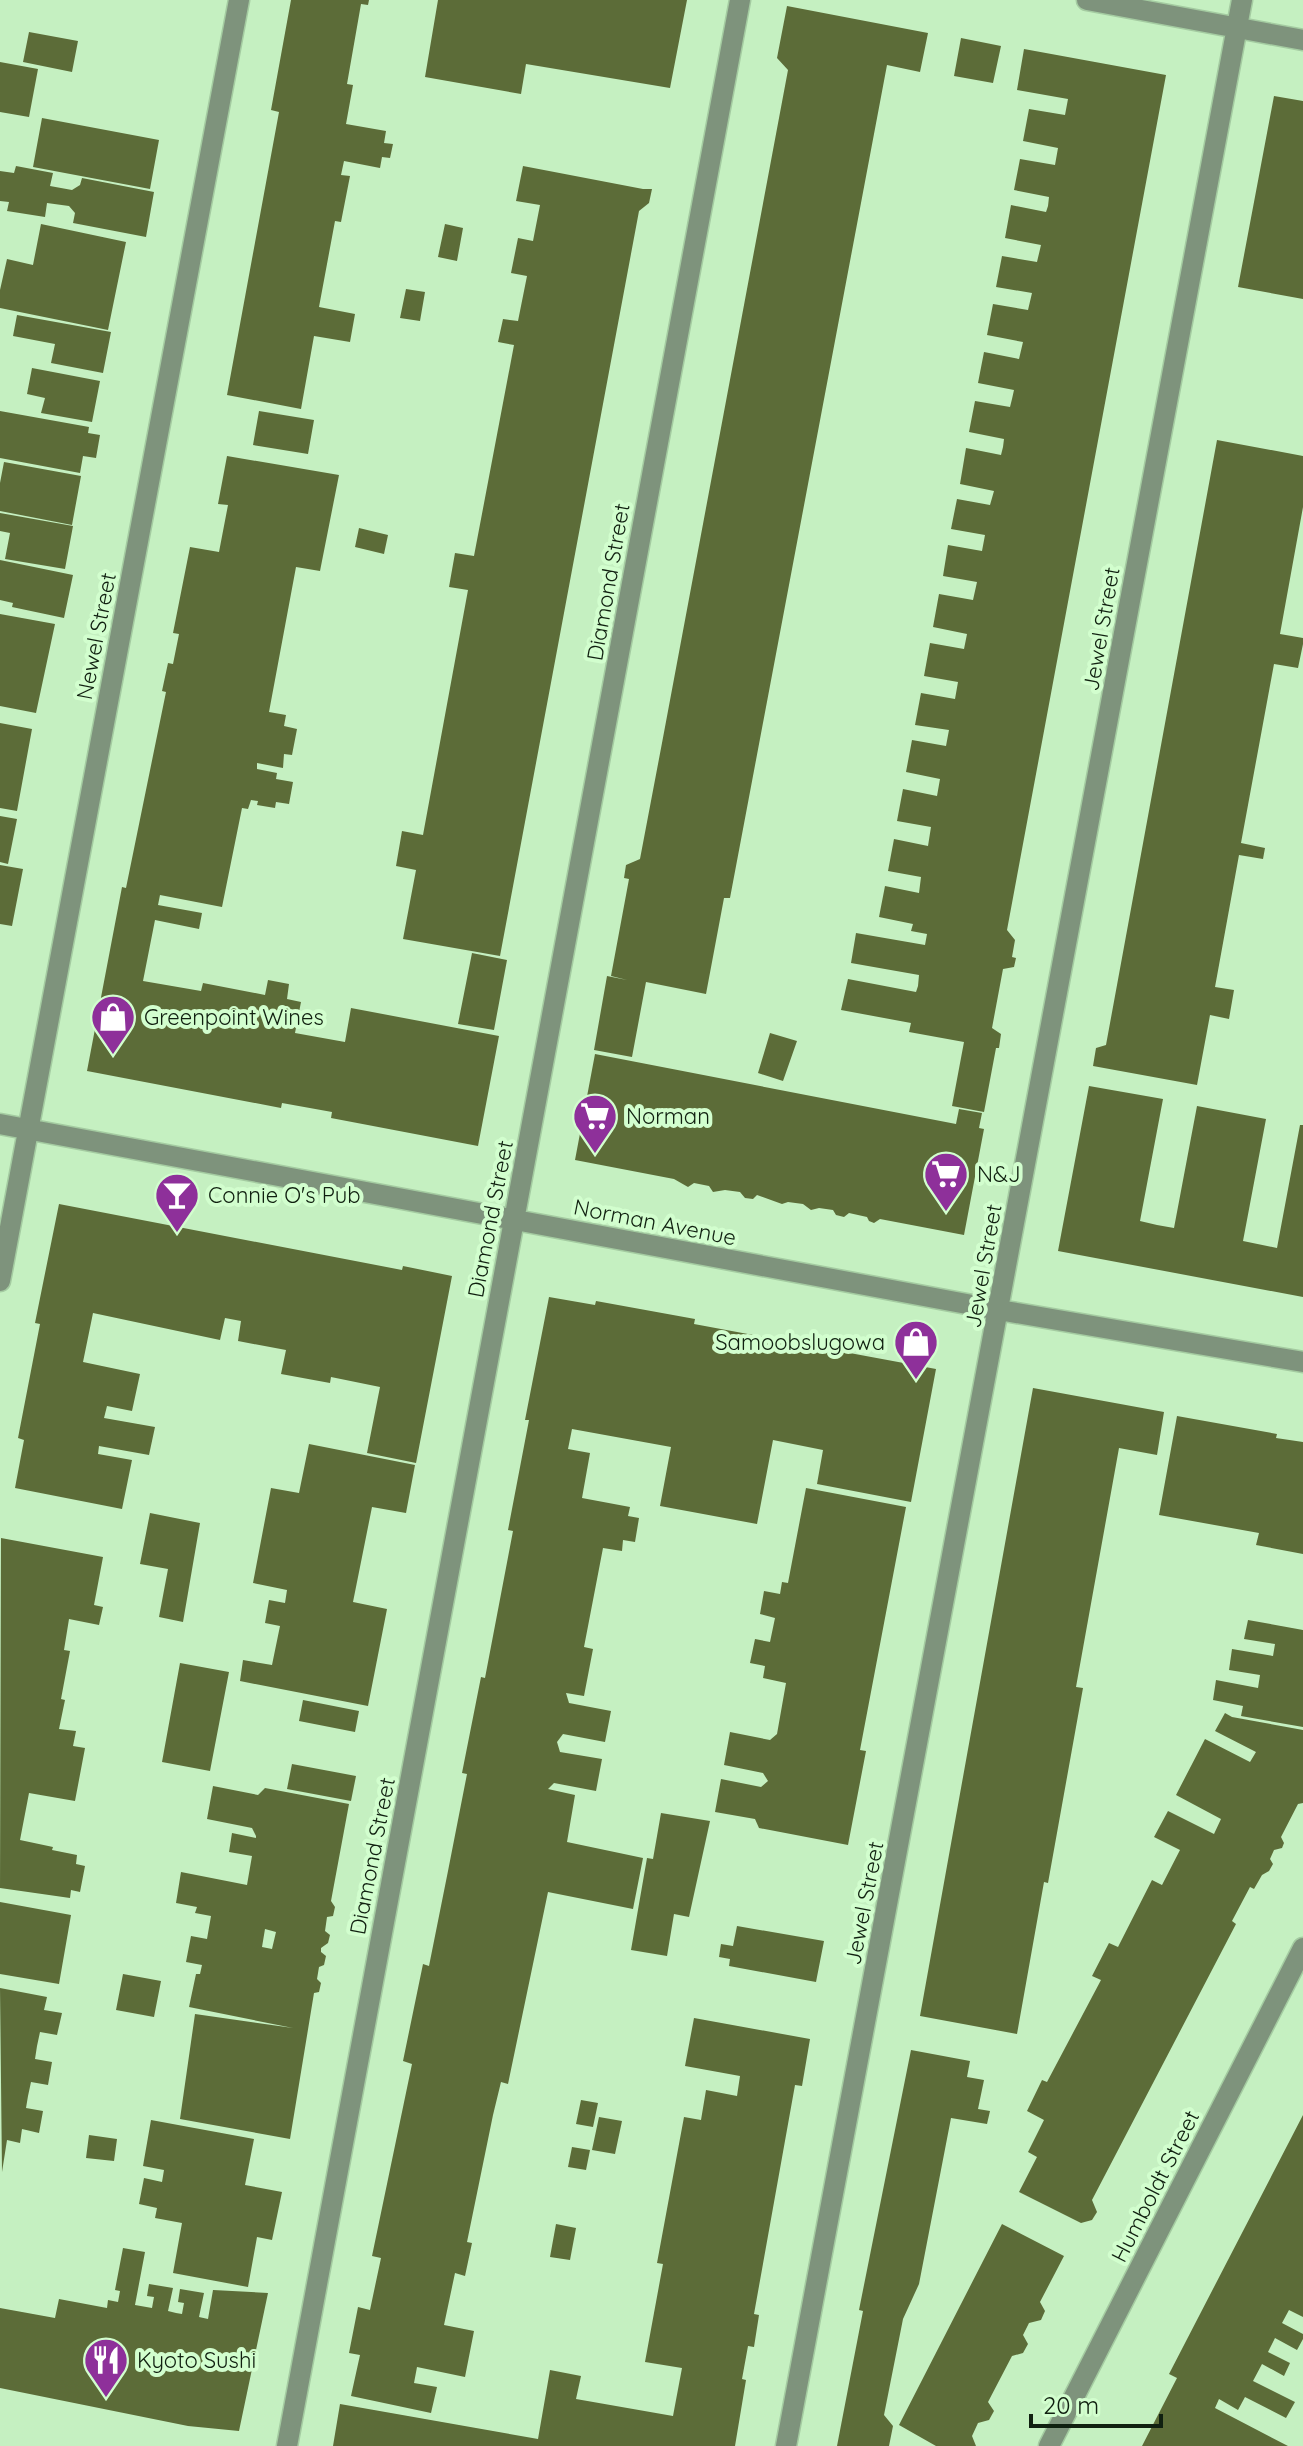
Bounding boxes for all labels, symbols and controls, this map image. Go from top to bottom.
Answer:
street label: Diamond Street [580,501,636,663]
street label: Jewel Street [1076,565,1126,693]
street label: Newel Street [70,570,122,702]
shop icon: Greenpoint Wines [89,993,137,1056]
place label: Greenpoint Wines [144,1003,324,1031]
supermarket icon: Norman [571,1092,619,1155]
place label: Norman [626,1102,710,1130]
street label: Diamond Street [461,1138,519,1300]
supermarket icon: N&J [922,1150,970,1213]
place label: N&J [977,1160,1021,1188]
bar icon: Connie O's Pub [153,1171,201,1234]
place label: Connie O's Pub [208,1181,361,1209]
street label: Norman Avenue [571,1193,739,1251]
street label: Jewel Street [958,1202,1008,1330]
shop icon: Samoobslugowa [892,1318,940,1381]
place label: Samoobslugowa [715,1328,885,1356]
street label: Diamond Street [343,1775,401,1937]
street label: Jewel Street [838,1839,890,1967]
street label: Humboldt Street [1105,2105,1205,2267]
restaurant icon: Kyoto Sushi [82,2336,130,2399]
place label: Kyoto Sushi [137,2346,256,2374]
scale bar [1031,2378,1161,2428]
text: 20 m [1043,2390,1099,2420]

